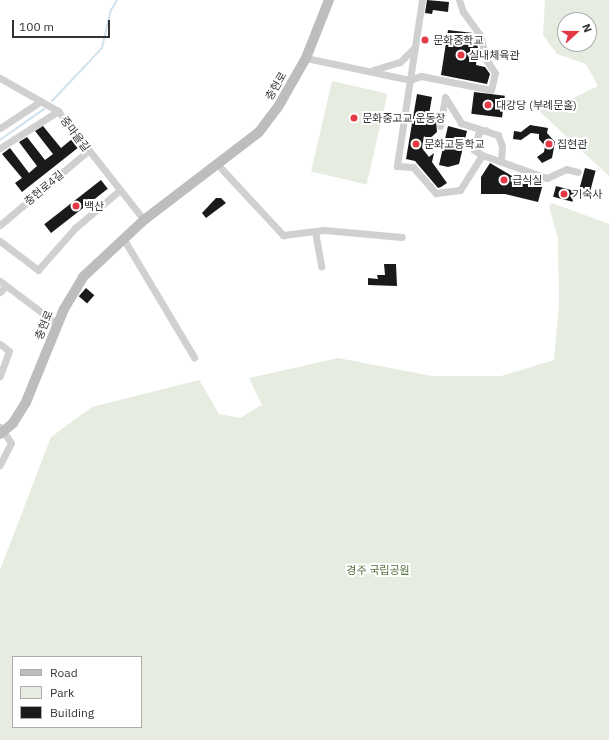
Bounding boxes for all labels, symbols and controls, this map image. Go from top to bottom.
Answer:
scale bar [14,12,112,38]
north arrow [557,12,597,52]
text: 100 m [19,19,54,34]
text: N [579,22,595,34]
place label: 문화중학교 [433,33,484,47]
marker: 문화중학교 [420,35,430,45]
place label: 실내체육관 [469,48,520,62]
marker: 실내체육관 [456,50,466,60]
street label: 충현로 [263,70,289,102]
place label: 대강당 (부례문홀) [496,98,577,112]
marker: 대강당 (부례문홀) [483,100,493,110]
place label: 문화중고교 운동장 [362,111,446,125]
marker: 문화중고교 운동장 [349,113,359,123]
street label: 중마을길 [58,114,92,154]
place label: 문화고등학교 [424,137,485,151]
place label: 집현관 [557,137,587,151]
marker: 문화고등학교 [411,139,421,149]
marker: 집현관 [544,139,554,149]
street label: 충현로4길 [22,168,66,208]
place label: 급식실 [512,173,542,187]
marker: 급식실 [499,175,509,185]
place label: 기숙사 [572,187,602,201]
marker: 기숙사 [559,189,569,199]
place label: 백산 [84,199,104,213]
marker: 백산 [71,201,81,211]
street label: 충현로 [32,308,56,342]
park label: 경주 국립공원 [346,563,410,577]
legend [12,656,142,728]
text: Road [50,665,78,680]
text: Park [50,685,74,700]
text: Building [50,705,94,720]

